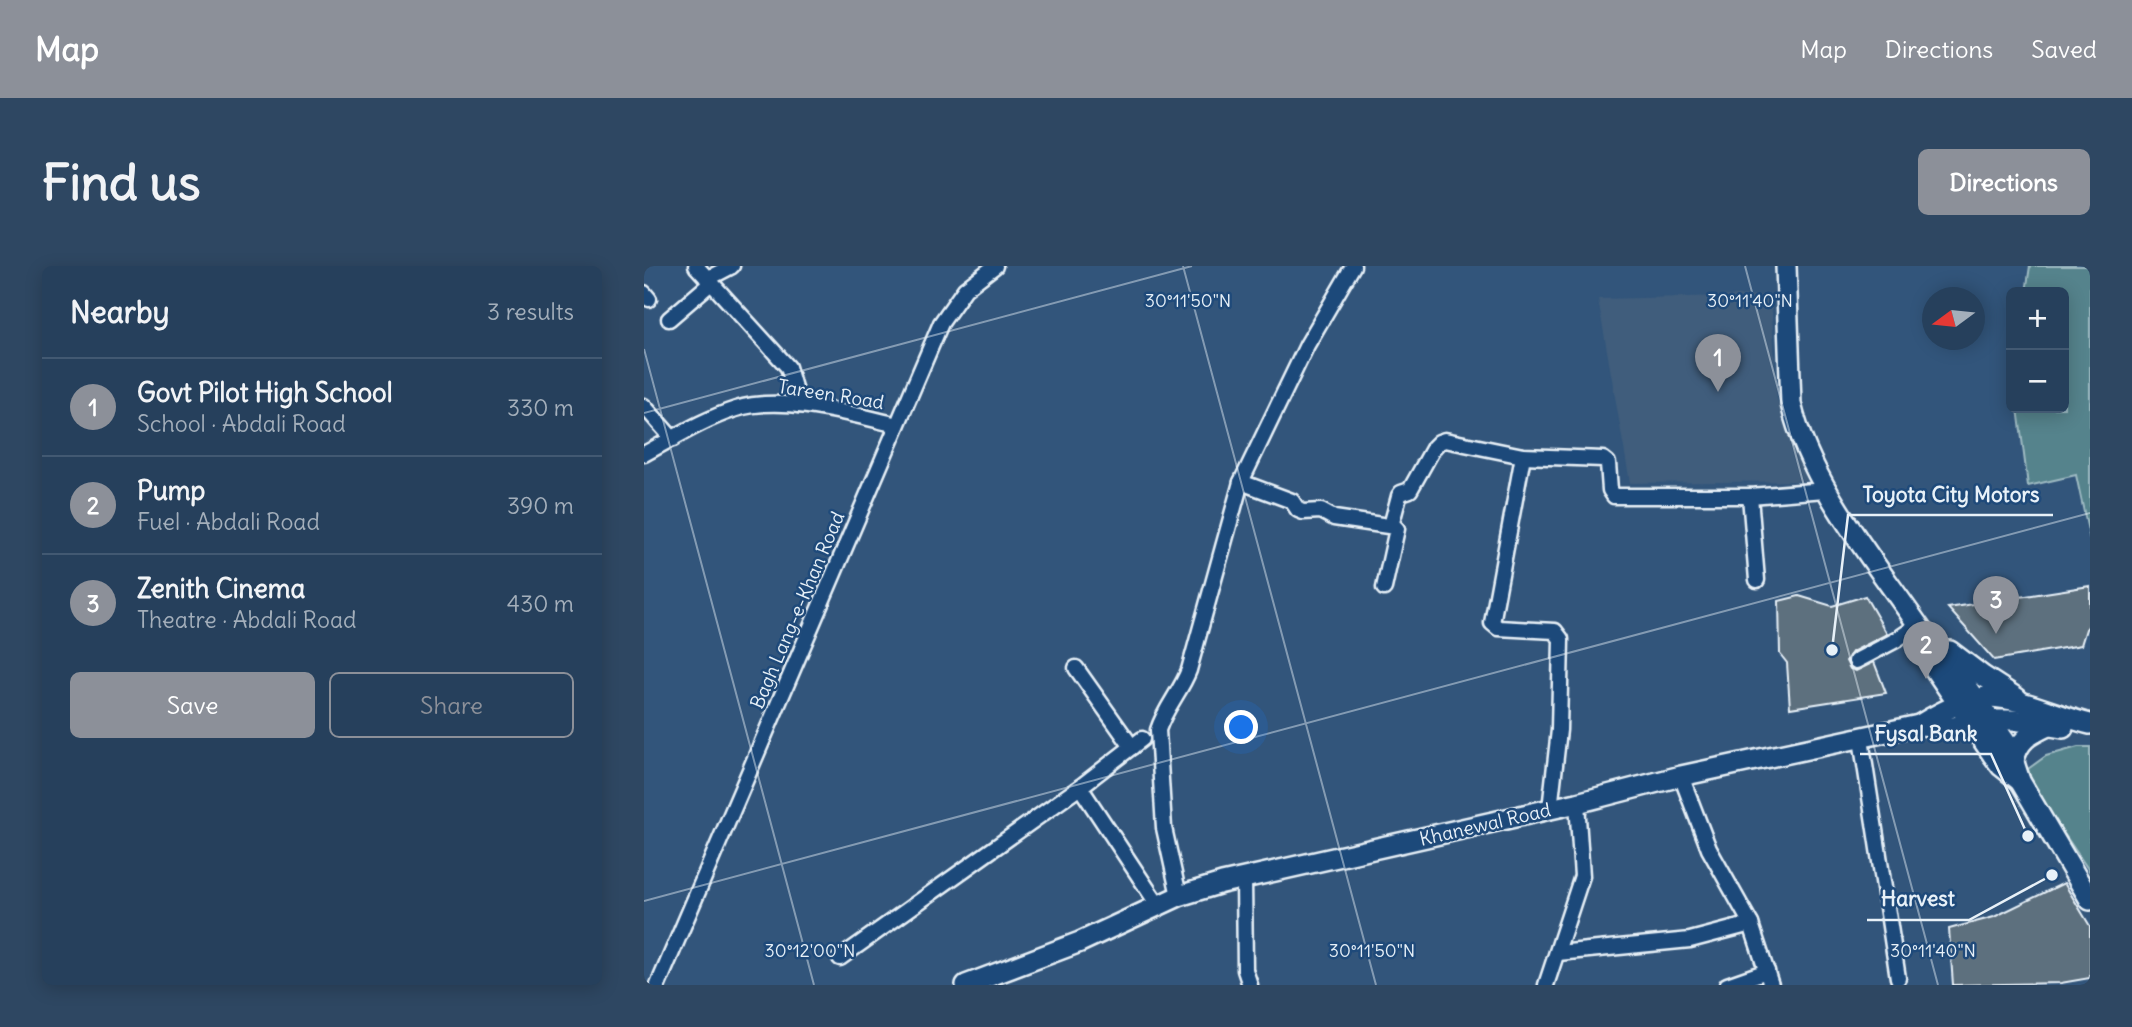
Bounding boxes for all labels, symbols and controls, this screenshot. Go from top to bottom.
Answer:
text: Map [35,28,99,70]
text: Map [1800,34,1847,64]
text: Directions [1885,34,1993,64]
text: Saved [2031,34,2097,64]
button: Directions [1918,149,2090,215]
text: Find us [42,152,200,213]
north arrow [1922,287,1985,350]
map controls [2006,287,2069,413]
button: + [2006,287,2069,350]
text: 30°11'50"N [1145,289,1231,312]
text: 30°11'40"N [1707,289,1793,312]
text: Nearby [70,293,170,331]
text: 3 results [487,297,574,326]
pin: 1 [1695,334,1741,392]
button: − [2006,350,2069,413]
street label: Tareen Road [776,374,886,414]
text: Govt Pilot High School [137,376,393,409]
text: 1 [88,393,98,422]
text: 330 m [507,393,574,422]
text: School · Abdali Road [137,409,346,438]
callout: Toyota City Motors [1848,473,2053,515]
text: Pump [137,474,205,507]
text: Toyota City Motors [1862,481,2040,508]
text: 2 [87,491,99,520]
text: 390 m [507,491,574,520]
text: Fuel · Abdali Road [137,507,320,536]
street label: Bagh Lang-e-Khan Road [745,508,849,712]
text: Zenith Cinema [137,572,305,605]
pin: 3 [1973,576,2019,634]
text: 3 [86,589,100,618]
text: 430 m [507,589,574,618]
text: Theatre · Abdali Road [137,605,357,634]
pin: 2 [1903,621,1949,679]
button: Save [70,672,315,738]
button: Share [329,672,574,738]
your location [1224,710,1258,744]
callout: Fysal Bank [1860,712,1991,754]
text: Fysal Bank [1875,720,1978,747]
street label: Khanewal Road [1417,797,1553,851]
callout: Harvest [1867,878,1969,920]
text: Harvest [1881,885,1956,912]
text: 30°12'00"N [765,939,855,962]
text: 30°11'50"N [1329,939,1415,962]
text: 30°11'40"N [1890,939,1976,962]

